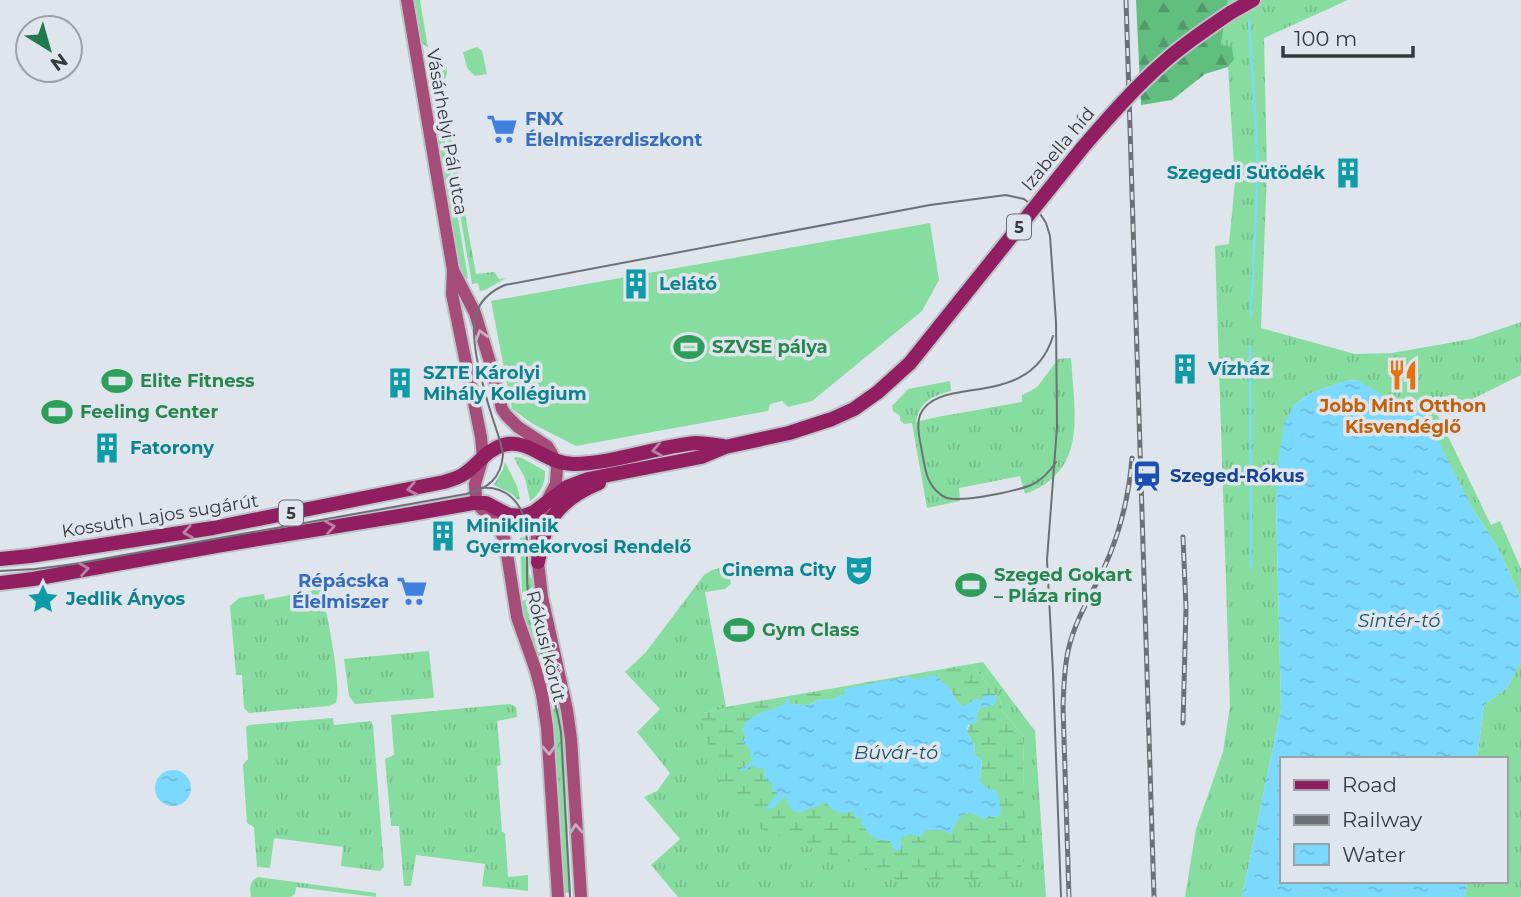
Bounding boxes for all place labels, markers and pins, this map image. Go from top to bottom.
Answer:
place label: FNX Élelmiszerdiszkont [525,108,703,151]
supermarket icon: FNX Élelmiszerdiszkont [485,112,519,146]
building icon: Szegedi Sütödék [1331,156,1365,190]
place label: Szegedi Sütödék [1167,162,1325,184]
building icon: Lelátó [619,267,653,301]
place label: Lelátó [659,273,717,295]
sports icon: SZVSE pálya [672,330,706,364]
place label: SZVSE pálya [712,336,828,358]
building icon: Vízház [1168,352,1202,386]
place label: Vízház [1207,358,1270,380]
restaurant icon: Jobb Mint Otthon Kisvendéglő [1386,358,1420,392]
place label: SZTE Károlyi Mihály Kollégium [423,362,587,405]
sports icon: Elite Fitness [100,364,134,398]
building icon: SZTE Károlyi Mihály Kollégium [383,366,417,400]
place label: Elite Fitness [140,370,255,392]
sports icon: Feeling Center [40,395,74,429]
place label: Jobb Mint Otthon Kisvendéglő [1319,395,1486,438]
place label: Feeling Center [80,401,218,423]
building icon: Fatorony [90,431,124,465]
place label: Fatorony [130,437,214,459]
station icon: Szeged-Rókus [1130,459,1164,493]
place label: Szeged-Rókus [1170,465,1305,487]
place label: Miniklinik Gyermekorvosi Rendelő [466,515,692,558]
building icon: Miniklinik Gyermekorvosi Rendelő [426,519,460,553]
theatre icon: Cinema City [842,553,876,587]
place label: Cinema City [722,559,836,581]
place label: Szeged Gokart – Pláza ring [994,564,1132,607]
sports icon: Szeged Gokart – Pláza ring [954,568,988,602]
place label: Répácska Élelmiszer [292,570,389,613]
supermarket icon: Répácska Élelmiszer [395,574,429,608]
place icon: Jedlik Ányos [26,582,60,616]
place label: Jedlik Ányos [65,588,186,610]
sports icon: Gym Class [722,613,756,647]
place label: Gym Class [762,619,860,641]

